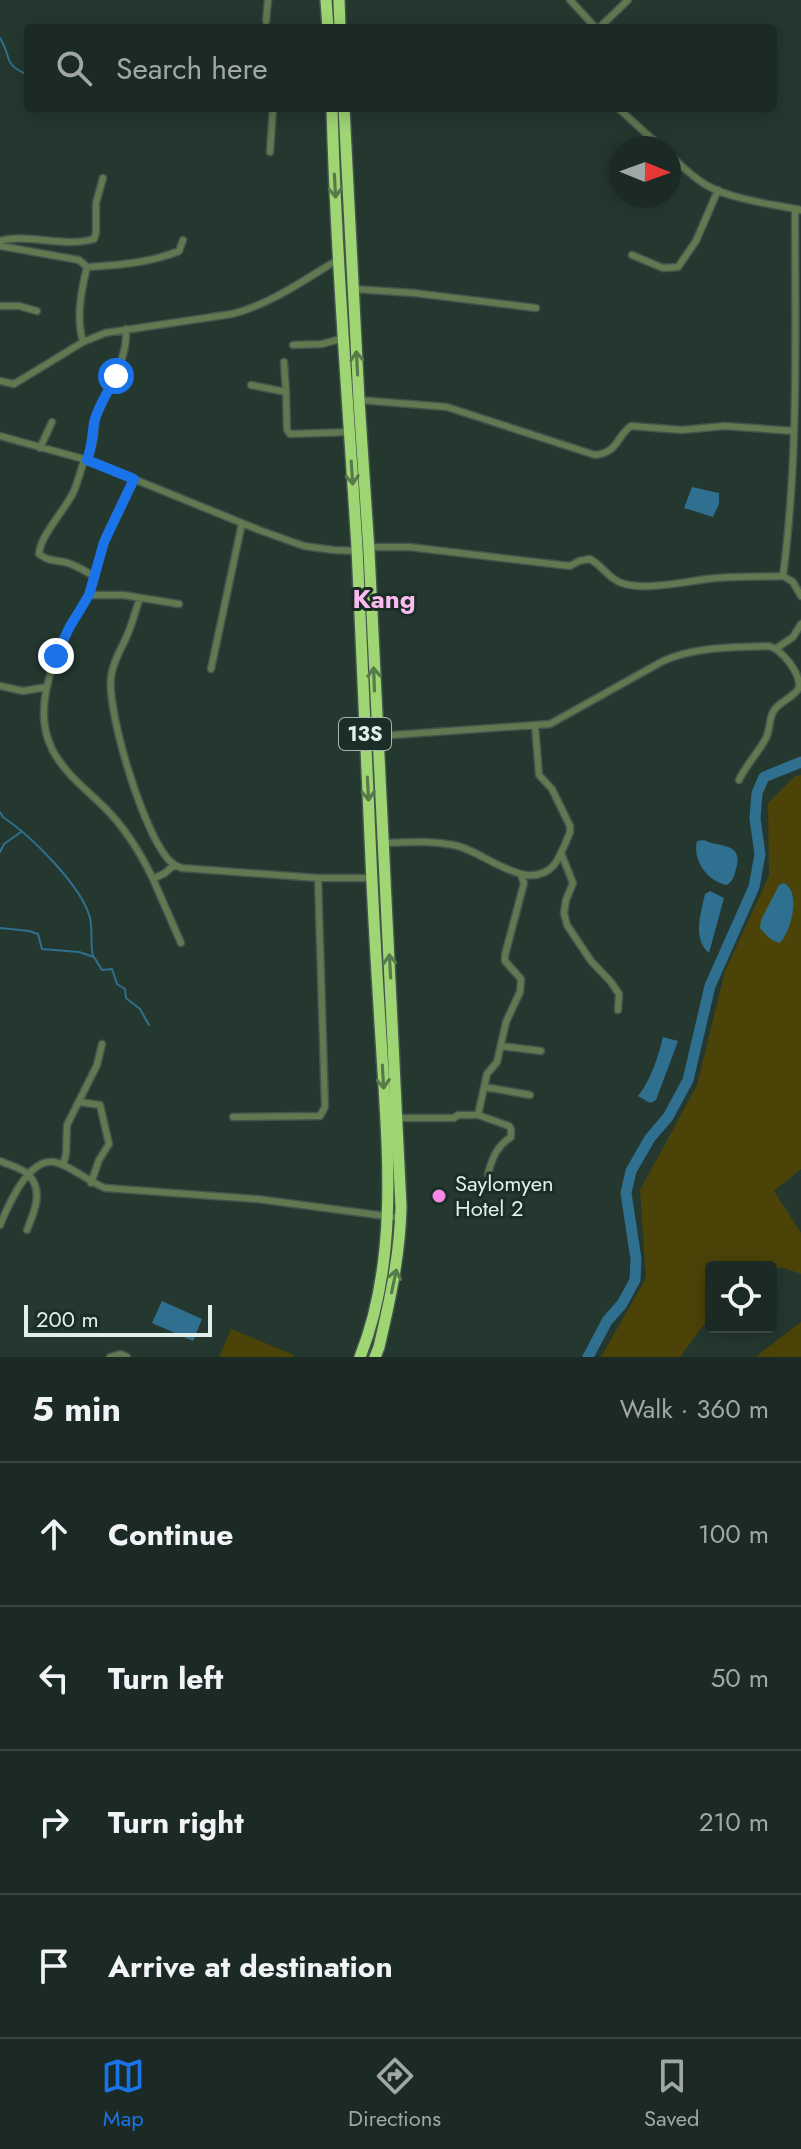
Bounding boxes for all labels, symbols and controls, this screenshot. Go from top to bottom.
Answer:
search box [24,24,777,112]
icon: search [52,46,96,90]
text: Search here [116,47,268,90]
north arrow [609,136,681,208]
one-way arrow [327,172,342,199]
one-way arrow [350,350,365,377]
route start [98,358,134,394]
one-way arrow [345,459,360,486]
district label: Kang [353,580,416,618]
route end [38,638,74,674]
one-way arrow [367,666,382,693]
road number: 13S [339,718,391,750]
one-way arrow [361,775,376,802]
one-way arrow [382,953,397,980]
one-way arrow [376,1063,391,1090]
place label: Saylomyen Hotel 2 [455,1167,554,1224]
marker: Saylomyen Hotel 2 [430,1187,448,1205]
map controls [705,1261,777,1333]
button: locate [705,1261,777,1333]
one-way arrow [387,1269,402,1295]
scale bar [24,1301,212,1337]
text: 200 m [36,1303,99,1335]
text: 5 min [32,1385,121,1434]
text: Walk · 360 m [620,1390,769,1428]
icon: ahead [32,1512,76,1556]
text: Continue [108,1513,234,1556]
text: 100 m [698,1515,769,1553]
icon: left [32,1656,76,1700]
text: Turn left [108,1657,223,1700]
text: 50 m [711,1659,769,1697]
icon: right [32,1800,76,1844]
text: Turn right [108,1801,244,1844]
text: 210 m [699,1803,769,1841]
icon: arrive [32,1944,76,1988]
text: Arrive at destination [108,1945,393,1988]
tab: Map [101,2054,145,2134]
tab: Directions [348,2054,441,2134]
tab: Saved [644,2054,700,2134]

